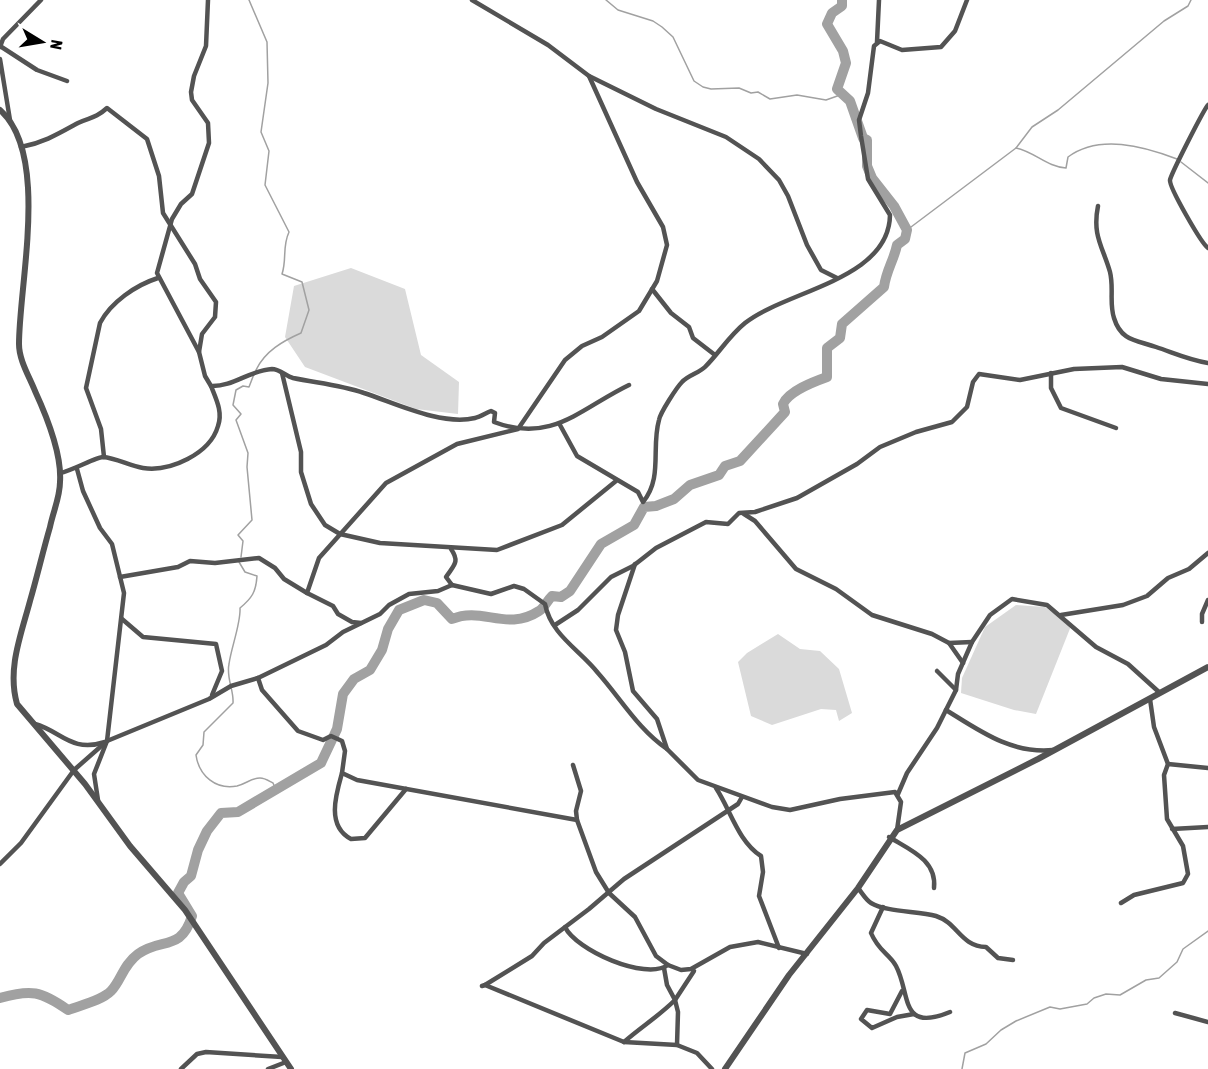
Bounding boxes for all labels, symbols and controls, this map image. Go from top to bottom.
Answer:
north arrow [12,12,72,72]
text: N [47,39,66,51]

